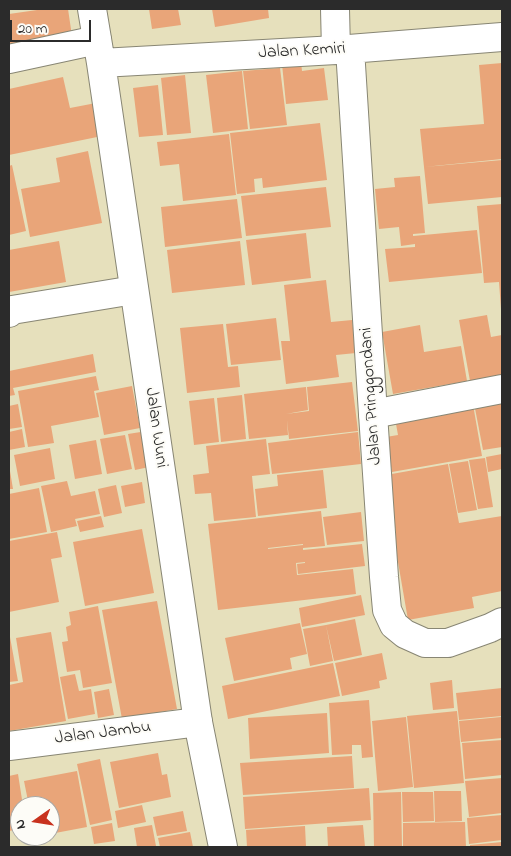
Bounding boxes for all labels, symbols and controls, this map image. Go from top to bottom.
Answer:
scale bar [12,10,94,42]
text: 20 m [18,18,47,40]
street label: Jalan Kemiri [258,39,346,65]
street label: Jalan Pringgondani [356,326,388,466]
street label: Jalan Wuni [139,386,171,470]
street label: Jalan Jambu [54,717,152,751]
north arrow [10,796,60,846]
text: N [10,817,32,831]

